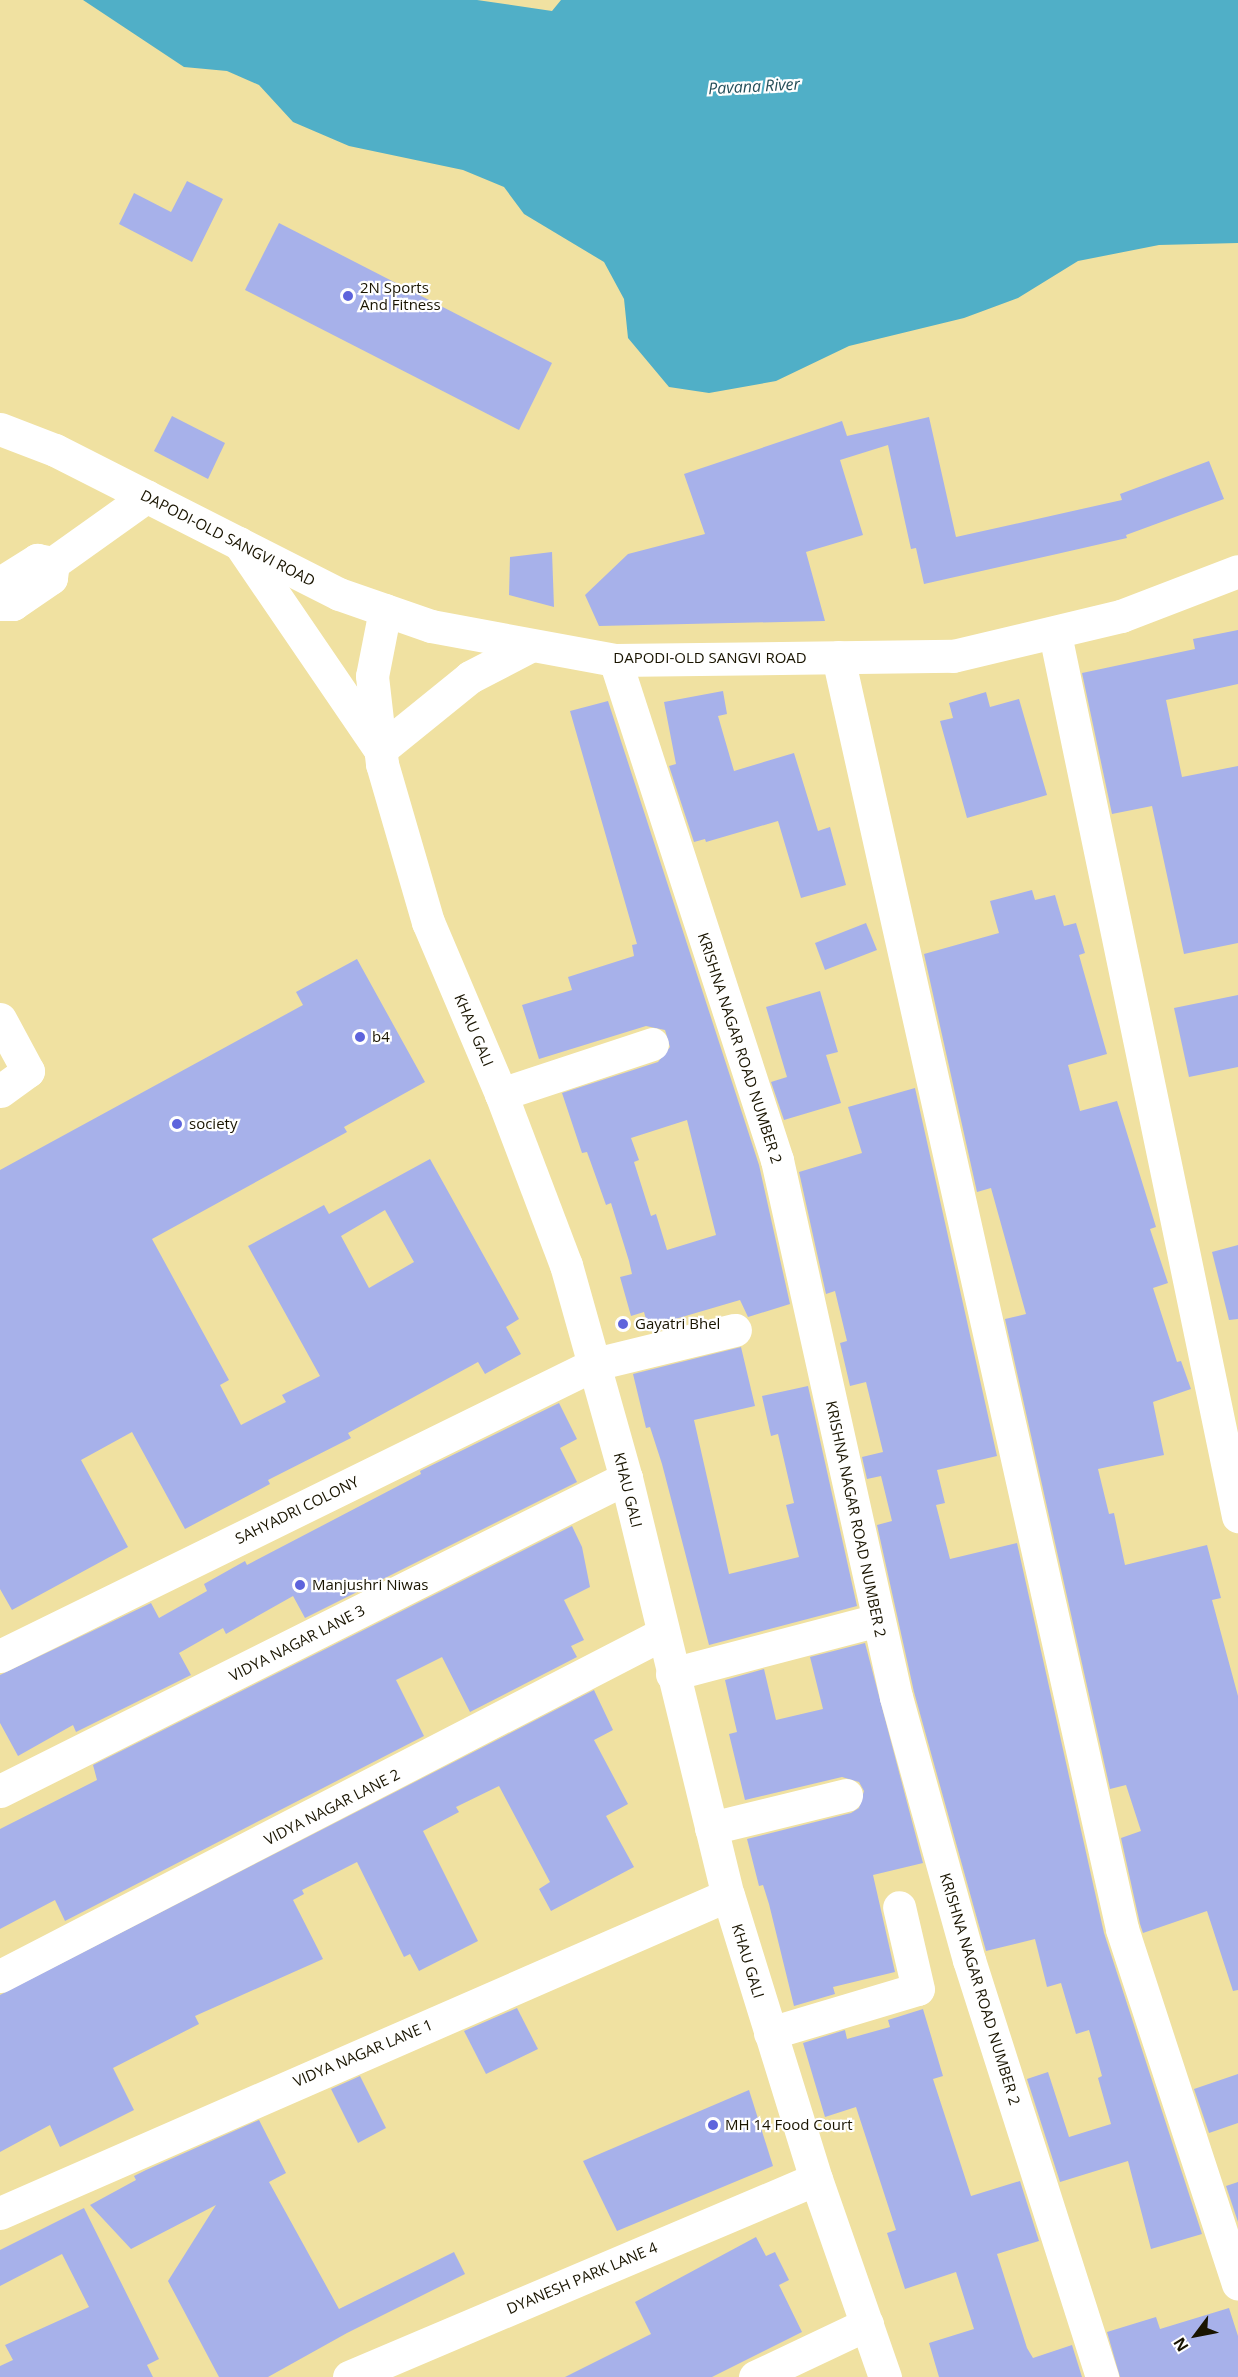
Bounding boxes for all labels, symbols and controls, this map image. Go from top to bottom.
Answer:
water label: Pavana River [708,74,800,98]
place label: 2N Sports And Fitness [360,278,441,313]
marker: 2N Sports And Fitness [341,289,355,303]
street label: DAPODI-OLD SANGVI ROAD [138,486,318,590]
street label: DAPODI-OLD SANGVI ROAD [613,649,807,667]
street label: KRISHNA NAGAR ROAD NUMBER 2 [694,930,786,1166]
street label: KHAU GALI [451,991,497,1069]
place label: b4 [372,1028,390,1046]
marker: b4 [353,1030,367,1044]
place label: society [189,1115,237,1133]
marker: society [170,1117,184,1131]
place label: Gayatri Bhel [635,1315,720,1333]
marker: Gayatri Bhel [616,1317,630,1331]
street label: KRISHNA NAGAR ROAD NUMBER 2 [822,1399,890,1639]
street label: KHAU GALI [610,1450,646,1530]
street label: SAHYADRI COLONY [232,1472,362,1548]
place label: Manjushri Niwas [312,1576,428,1594]
marker: Manjushri Niwas [293,1578,307,1592]
street label: VIDYA NAGAR LANE 3 [226,1601,368,1685]
street label: VIDYA NAGAR LANE 2 [261,1765,403,1849]
street label: KRISHNA NAGAR ROAD NUMBER 2 [936,1871,1024,2107]
street label: KHAU GALI [728,1922,768,2000]
street label: VIDYA NAGAR LANE 1 [291,2016,435,2090]
place label: MH 14 Food Court [725,2116,853,2134]
marker: MH 14 Food Court [706,2118,720,2132]
street label: DYANESH PARK LANE 4 [504,2238,660,2318]
north arrow [1166,2305,1226,2365]
text: N [1168,2333,1194,2356]

